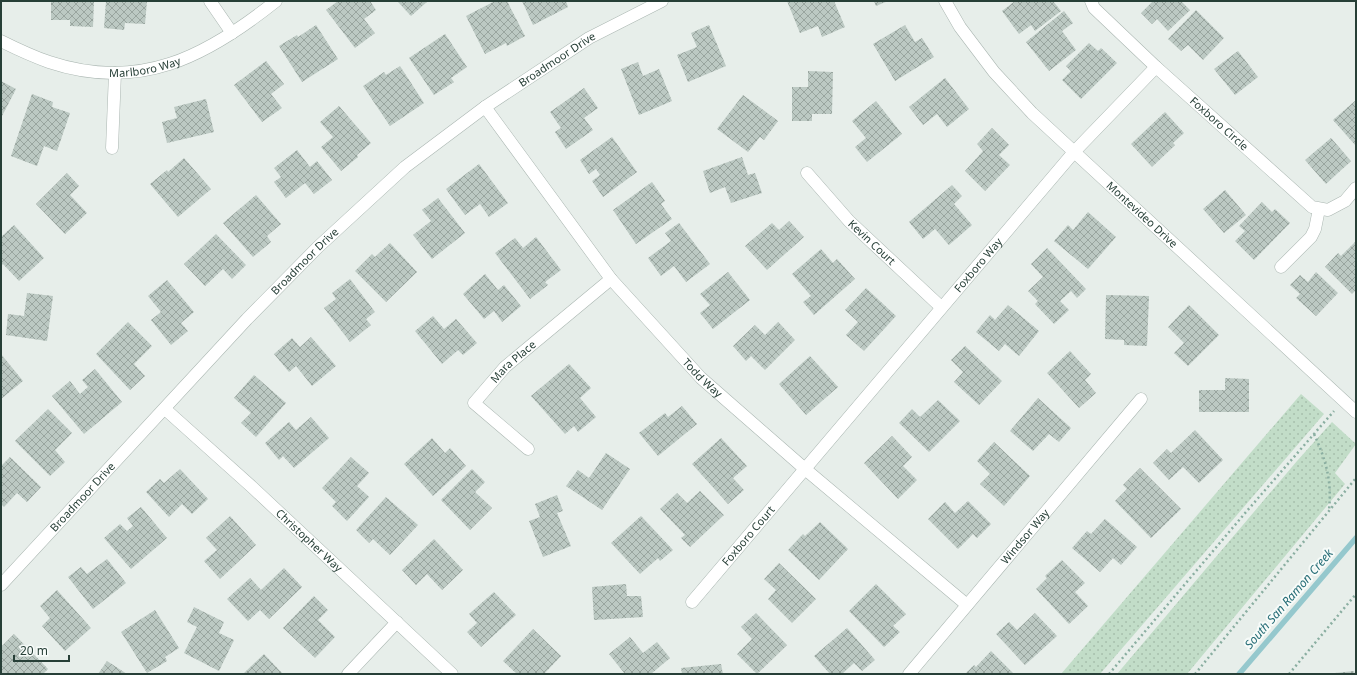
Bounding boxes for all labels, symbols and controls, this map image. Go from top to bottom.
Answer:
street label: Broadmoor Drive [515,28,598,90]
street label: Marlboro Way [109,53,183,80]
street label: Foxboro Circle [1187,93,1252,153]
street label: Montevideo Drive [1104,178,1181,251]
street label: Kevin Court [845,216,899,268]
street label: Broadmoor Drive [267,224,341,298]
street label: Foxboro Way [950,234,1005,295]
street label: Mara Place [487,337,539,386]
street label: Todd Way [680,355,726,401]
street label: Broadmoor Drive [46,459,118,534]
street label: Foxboro Court [718,502,778,568]
street label: Christopher Way [273,505,346,575]
street label: Windsor Way [997,505,1053,567]
water label: South San Ramon Creek [1240,544,1337,652]
scale bar [14,637,69,663]
text: 20 m [20,642,48,659]

